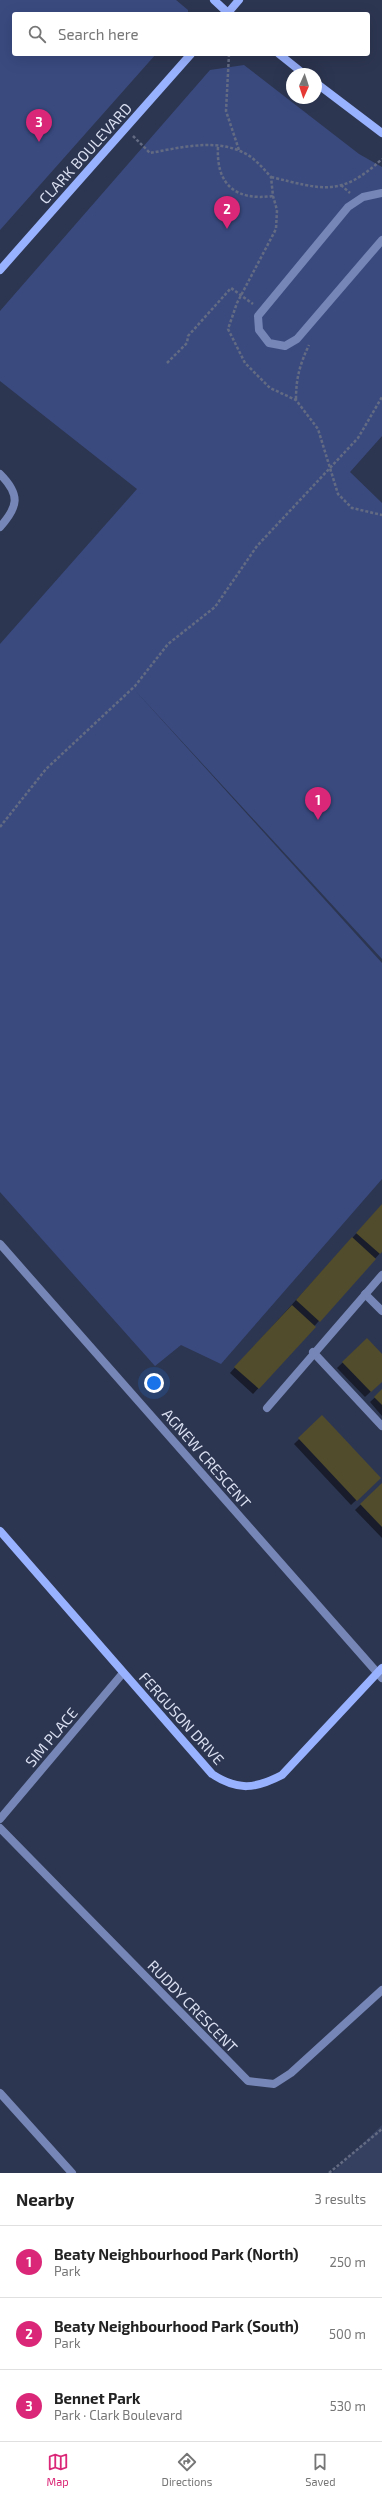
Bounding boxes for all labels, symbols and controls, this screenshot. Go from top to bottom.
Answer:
search box [12,12,370,56]
icon: search [26,23,48,45]
text: Search here [58,25,139,43]
north arrow [286,68,322,104]
street label: CLARK BOULEVARD [35,99,135,207]
pin: 3 [26,109,52,142]
pin: 2 [214,196,240,229]
pin: 1 [305,787,331,820]
your location [144,1373,164,1393]
street label: AGNEW CRESCENT [159,1405,255,1512]
street label: FERGUSON DRIVE [136,1668,228,1768]
street label: SIM PLACE [21,1704,81,1770]
street label: RUDDY CRESCENT [144,1956,242,2056]
text: Nearby [16,2189,74,2209]
text: 3 results [315,2191,366,2207]
text: Beaty Neighbourhood Park (North) [54,2245,298,2263]
text: 1 [26,2254,32,2270]
text: 250 m [330,2254,366,2270]
text: Park [54,2263,81,2279]
text: Beaty Neighbourhood Park (South) [54,2317,299,2335]
text: 2 [25,2326,33,2342]
text: 500 m [329,2326,366,2342]
text: Park [54,2335,81,2351]
text: Bennet Park [54,2389,140,2407]
text: 3 [25,2398,33,2414]
text: 530 m [330,2398,366,2414]
text: Park · Clark Boulevard [54,2407,182,2423]
tab: Map [47,2451,69,2488]
tab: Directions [162,2451,212,2488]
tab: Saved [305,2451,336,2488]

